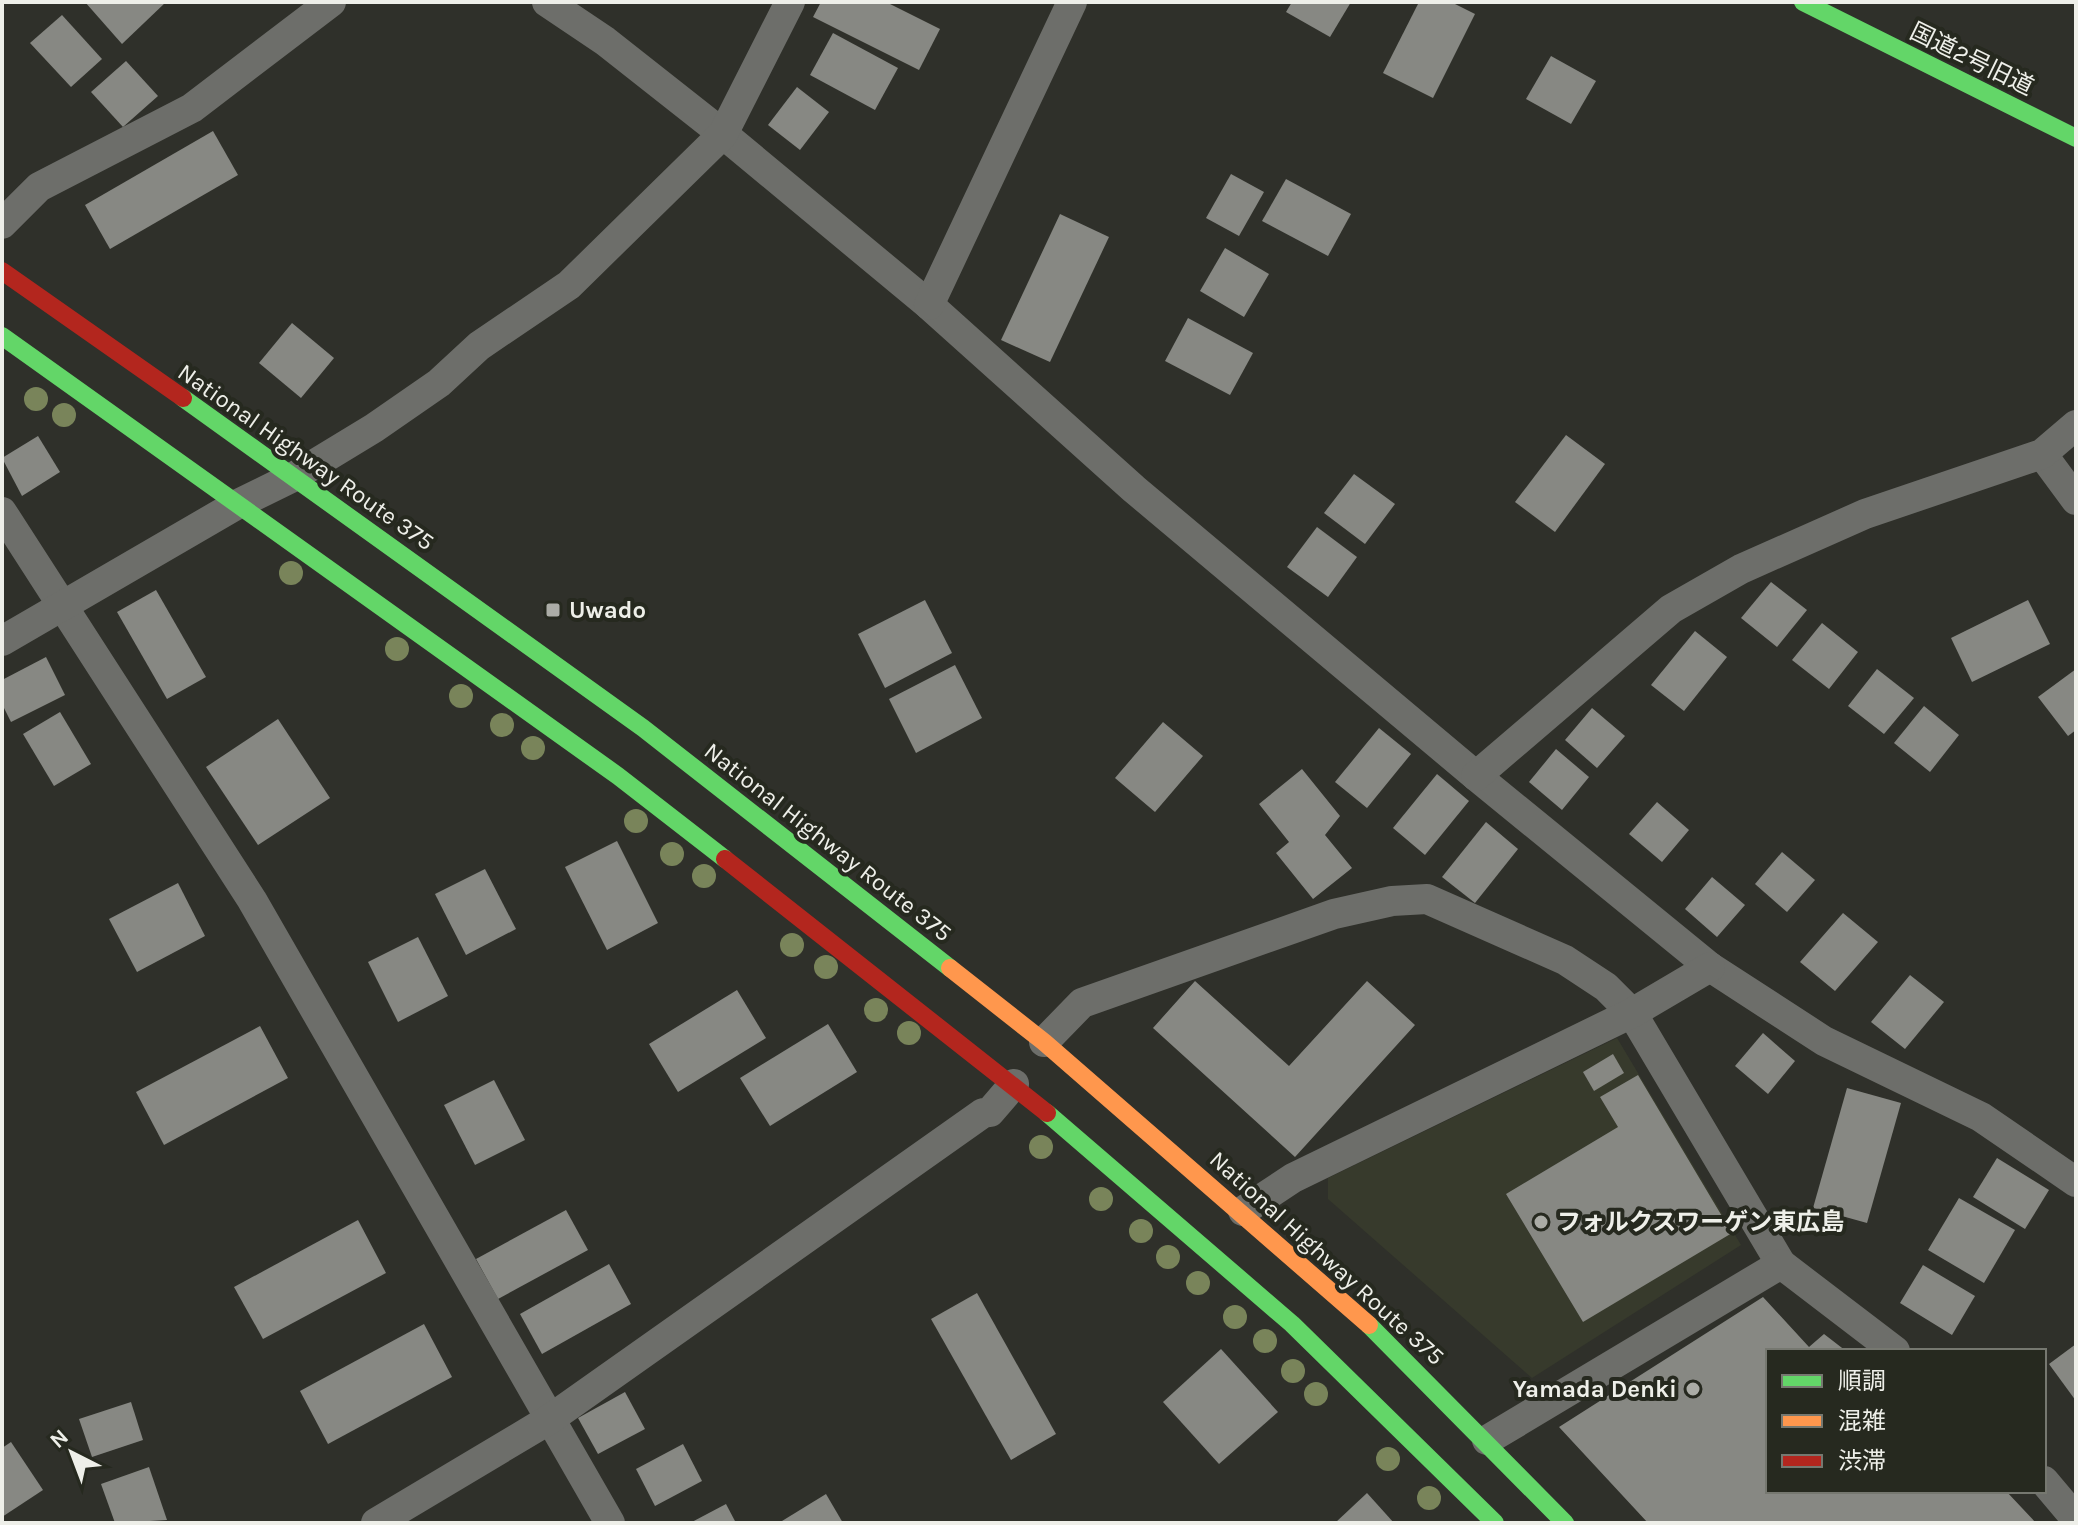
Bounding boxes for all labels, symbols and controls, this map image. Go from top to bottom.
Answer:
street label: 国道2号旧道 [1906,17,2038,101]
street label: National Highway Route 375 [173,358,439,556]
place label: Uwado [569,596,646,624]
marker: Uwado [544,601,562,619]
street label: National Highway Route 375 [699,737,957,947]
street label: National Highway Route 375 [1204,1145,1450,1371]
place label: フォルクスワーゲン東広島 [1557,1208,1844,1236]
marker: フォルクスワーゲン東広島 [1532,1213,1550,1231]
legend [1766,1349,2046,1493]
text: 順調 [1838,1367,1886,1395]
place label: Yamada Denki [1513,1375,1677,1403]
marker: Yamada Denki [1684,1380,1702,1398]
text: 混雑 [1838,1407,1886,1435]
north arrow [32,1413,112,1493]
text: N [45,1424,74,1454]
text: 渋滞 [1838,1447,1886,1475]

